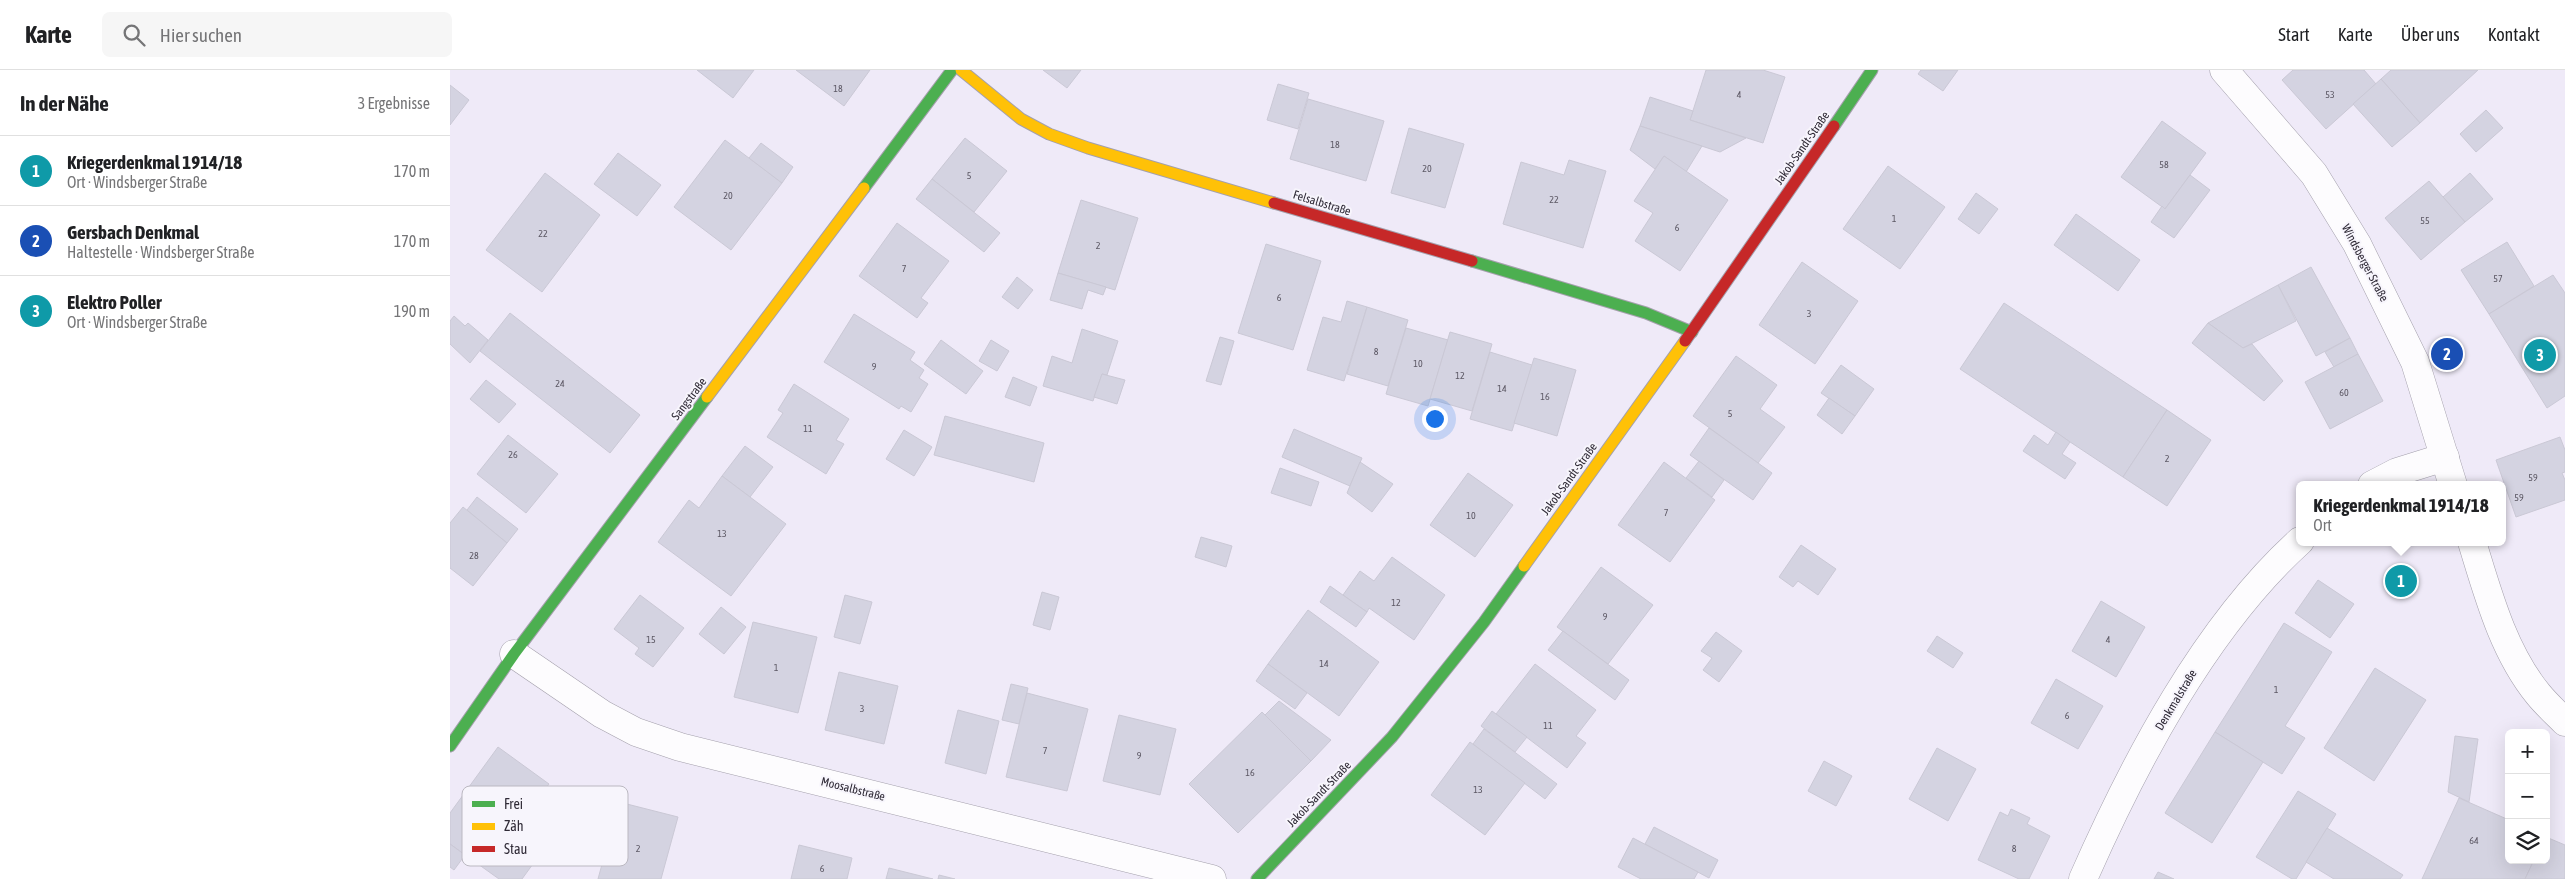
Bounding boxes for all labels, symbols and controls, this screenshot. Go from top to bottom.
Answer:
search box [102,12,452,57]
text: Karte [25,21,72,48]
icon: search [120,21,148,49]
text: Hier suchen [160,24,242,46]
text: Start [2278,24,2310,45]
text: Karte [2338,24,2373,45]
text: Über uns [2401,24,2460,45]
text: Kontakt [2488,24,2540,45]
house number: 18 [833,83,843,94]
house number: 4 [1737,89,1742,100]
house number: 53 [2325,89,2335,100]
text: In der Nähe [20,91,109,115]
text: 3 Ergebnisse [358,94,430,112]
street label: Jakob-Sandt-Straße [1772,109,1832,187]
house number: 18 [1330,139,1340,150]
text: Kriegerdenkmal 1914/18 [67,151,242,173]
house number: 58 [2159,159,2169,170]
text: 1 [32,162,40,180]
text: 170 m [394,162,430,180]
house number: 20 [1422,163,1432,174]
house number: 5 [967,170,972,181]
text: Ort · Windsberger Straße [67,173,207,191]
street label: Felsalbstraße [1291,188,1353,218]
house number: 20 [723,190,733,201]
house number: 22 [1549,194,1559,205]
house number: 1 [1892,213,1897,224]
house number: 55 [2420,215,2430,226]
text: Gersbach Denkmal [67,221,199,243]
house number: 6 [1675,222,1680,233]
street label: Windsberger Straße [2339,222,2391,304]
house number: 22 [538,228,548,239]
text: 2 [32,232,40,250]
text: 170 m [394,232,430,250]
house number: 2 [1096,240,1101,251]
text: Haltestelle · Windsberger Straße [67,243,255,261]
house number: 7 [902,263,907,274]
house number: 57 [2493,273,2503,284]
text: Elektro Poller [67,291,162,313]
house number: 6 [1277,292,1282,303]
text: 3 [32,302,40,320]
text: 190 m [394,302,430,320]
house number: 3 [1807,308,1812,319]
text: Ort · Windsberger Straße [67,313,207,331]
pin: 2 [2431,335,2463,373]
pin: 3 [2524,336,2556,374]
house number: 8 [1374,346,1379,357]
house number: 10 [1413,358,1423,369]
house number: 9 [872,361,877,372]
house number: 12 [1455,370,1465,381]
street label: Sangstraße [669,375,709,423]
house number: 24 [555,378,565,389]
house number: 14 [1497,383,1507,394]
house number: 60 [2339,387,2349,398]
house number: 16 [1540,391,1550,402]
your location [1422,406,1448,432]
house number: 5 [1728,408,1733,419]
house number: 11 [803,423,813,434]
street label: Jakob-Sandt-Straße [1538,440,1600,518]
house number: 26 [508,449,518,460]
house number: 2 [2165,453,2170,464]
house number: 59 [2528,472,2538,483]
popup [2296,481,2506,546]
house number: 59 [2514,492,2524,503]
text: Kriegerdenkmal 1914/18 [2313,494,2489,516]
house number: 7 [1664,507,1669,518]
house number: 10 [1466,510,1476,521]
text: Ort [2313,516,2332,534]
house number: 13 [717,528,727,539]
house number: 28 [469,550,479,561]
pin: 1 [2385,562,2417,600]
house number: 12 [1391,597,1401,608]
house number: 9 [1603,611,1608,622]
house number: 15 [646,634,656,645]
house number: 4 [2106,634,2111,645]
house number: 14 [1319,658,1329,669]
house number: 1 [774,662,779,673]
street label: Denkmalstraße [2152,667,2200,733]
house number: 1 [2274,684,2279,695]
house number: 3 [860,703,865,714]
house number: 6 [2065,710,2070,721]
house number: 11 [1543,720,1553,731]
map controls [2505,729,2550,864]
button: + [2505,729,2550,774]
house number: 7 [1043,745,1048,756]
house number: 9 [1137,750,1142,761]
street label: Jakob-Sandt-Straße [1284,758,1354,830]
house number: 16 [1245,767,1255,778]
street label: Moosalbstraße [819,774,887,804]
button: − [2505,774,2550,819]
house number: 13 [1473,784,1483,795]
legend [462,786,628,866]
text: Frei [504,796,523,812]
text: Zäh [504,818,524,834]
button: layers [2505,819,2550,864]
house number: 64 [2469,835,2479,846]
text: Stau [504,841,527,857]
house number: 2 [636,843,641,854]
house number: 8 [2012,843,2017,854]
house number: 6 [820,863,825,874]

